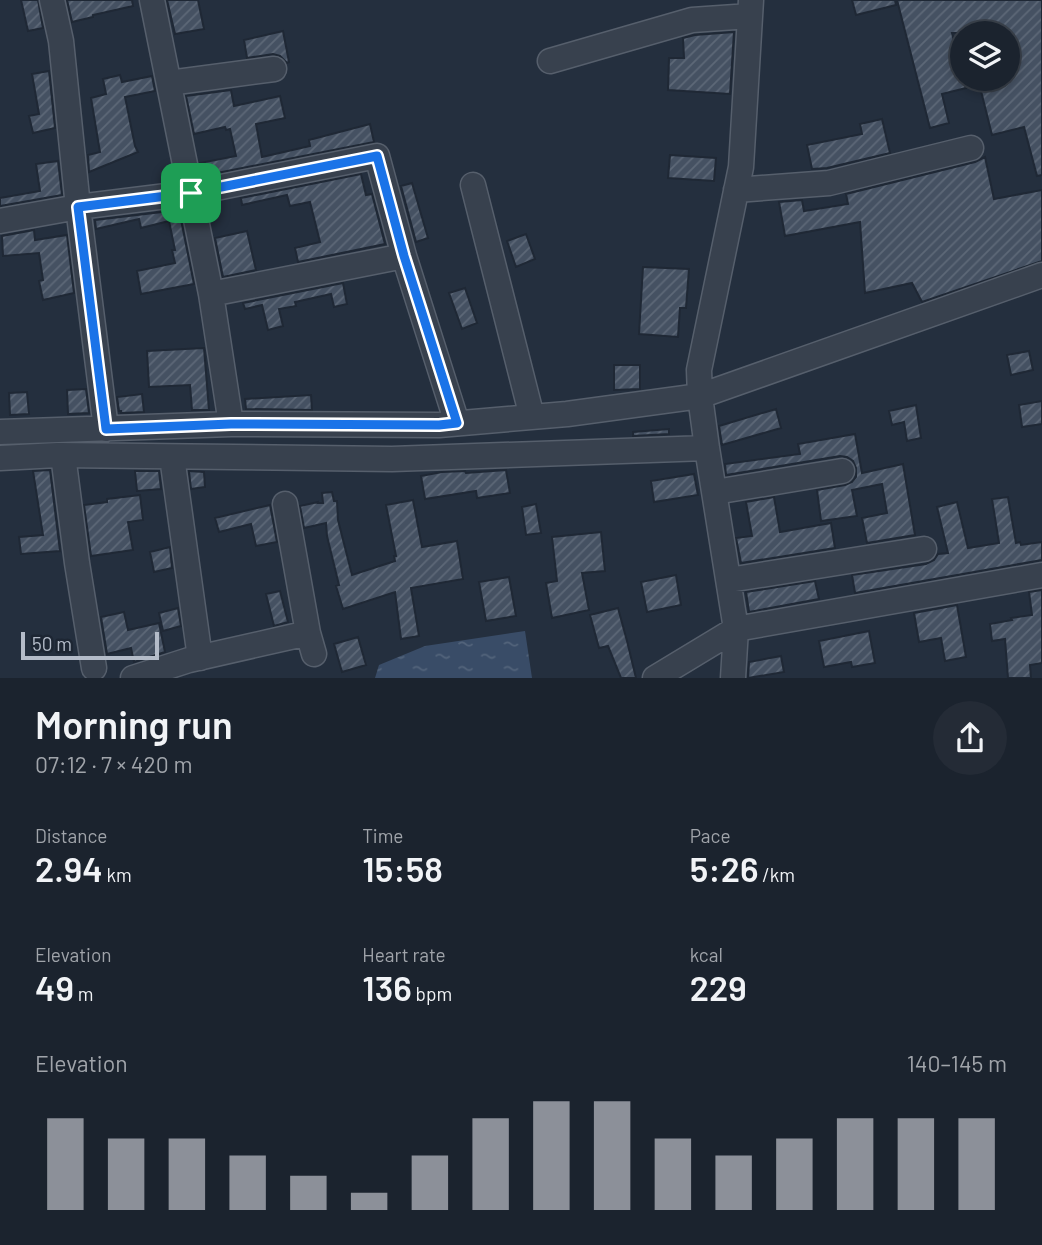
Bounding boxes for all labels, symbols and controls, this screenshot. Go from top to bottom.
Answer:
map controls [950,21,1020,91]
button: layers [950,21,1020,91]
pin [161,163,221,223]
icon: arrive [172,174,210,212]
scale bar [21,629,159,661]
text: 50 m [32,632,72,655]
text: Morning run [35,701,233,747]
button: share [933,701,1007,775]
text: 07:12 · 7 × 420 m [35,750,192,778]
text: Distance [35,824,107,847]
text: Time [362,824,403,847]
text: Pace [690,824,731,847]
text: 2.94 [35,847,103,889]
text: 15:58 [362,847,443,889]
text: 5:26 [690,847,758,889]
text: km [103,863,132,886]
text: /km [758,863,795,886]
text: Elevation [35,943,112,966]
text: Heart rate [362,943,446,966]
text: kcal [690,943,723,966]
text: 49 [35,966,74,1008]
text: 136 [362,966,412,1008]
text: 229 [690,966,747,1008]
text: m [74,982,93,1005]
text: bpm [412,982,452,1005]
text: Elevation [35,1049,128,1077]
text: 140–145 m [907,1049,1007,1077]

